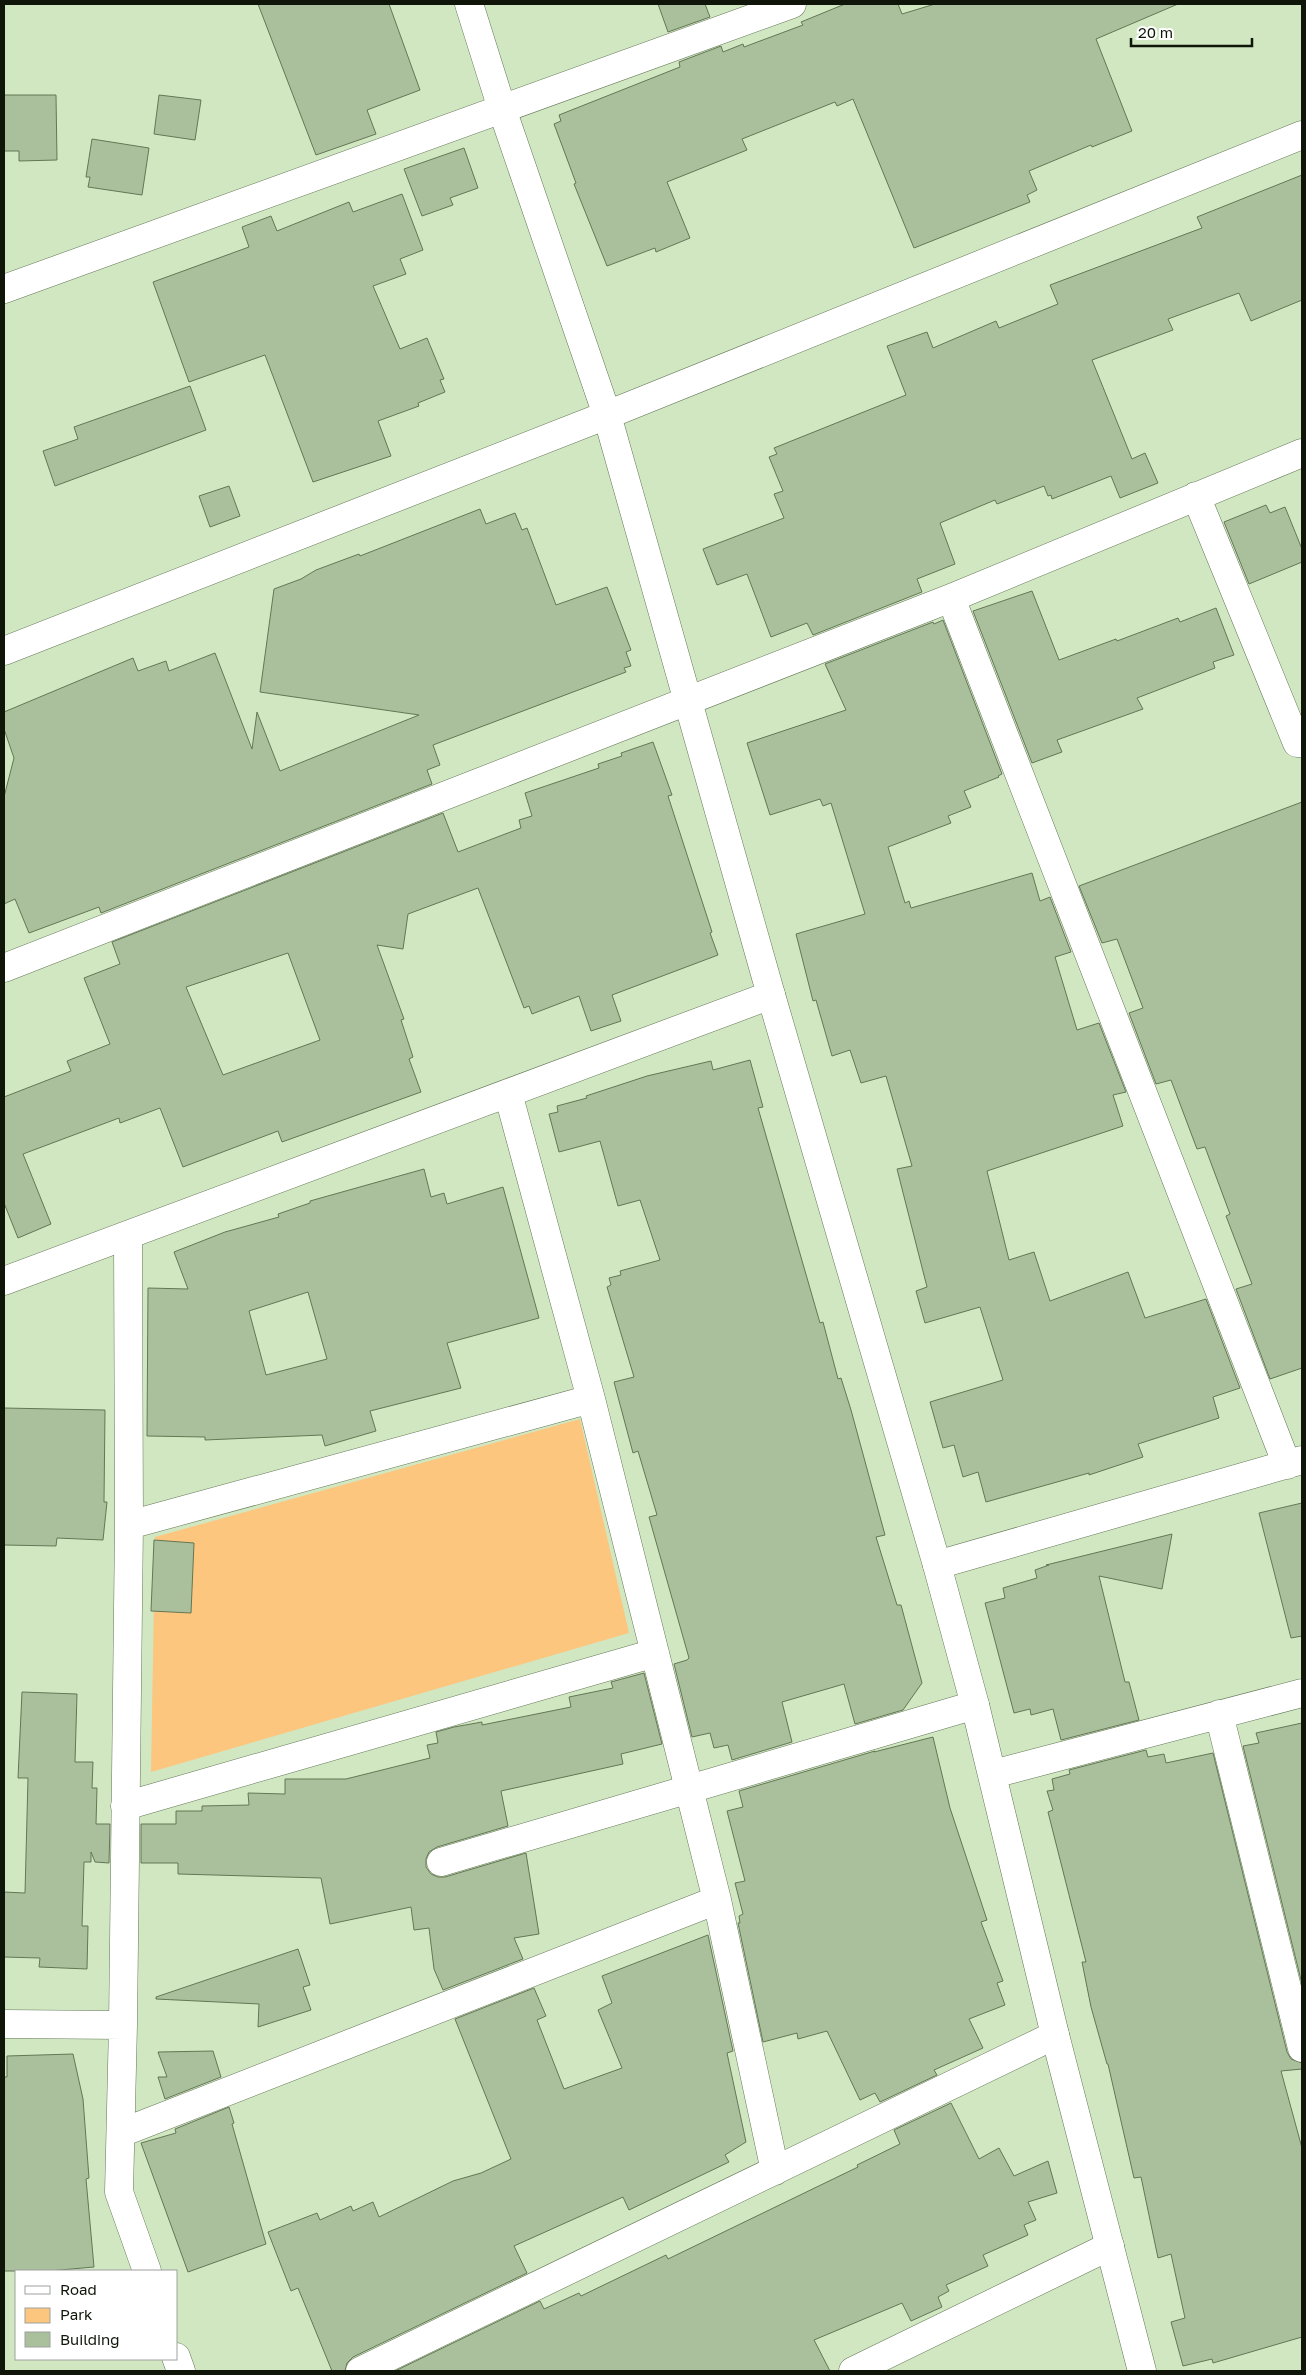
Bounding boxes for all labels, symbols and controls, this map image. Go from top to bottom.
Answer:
scale bar [1131,15,1252,47]
text: 20 m [1138,23,1173,41]
legend [15,2270,178,2360]
text: Road [60,2280,97,2298]
text: Park [60,2305,93,2323]
text: Building [60,2330,120,2348]

